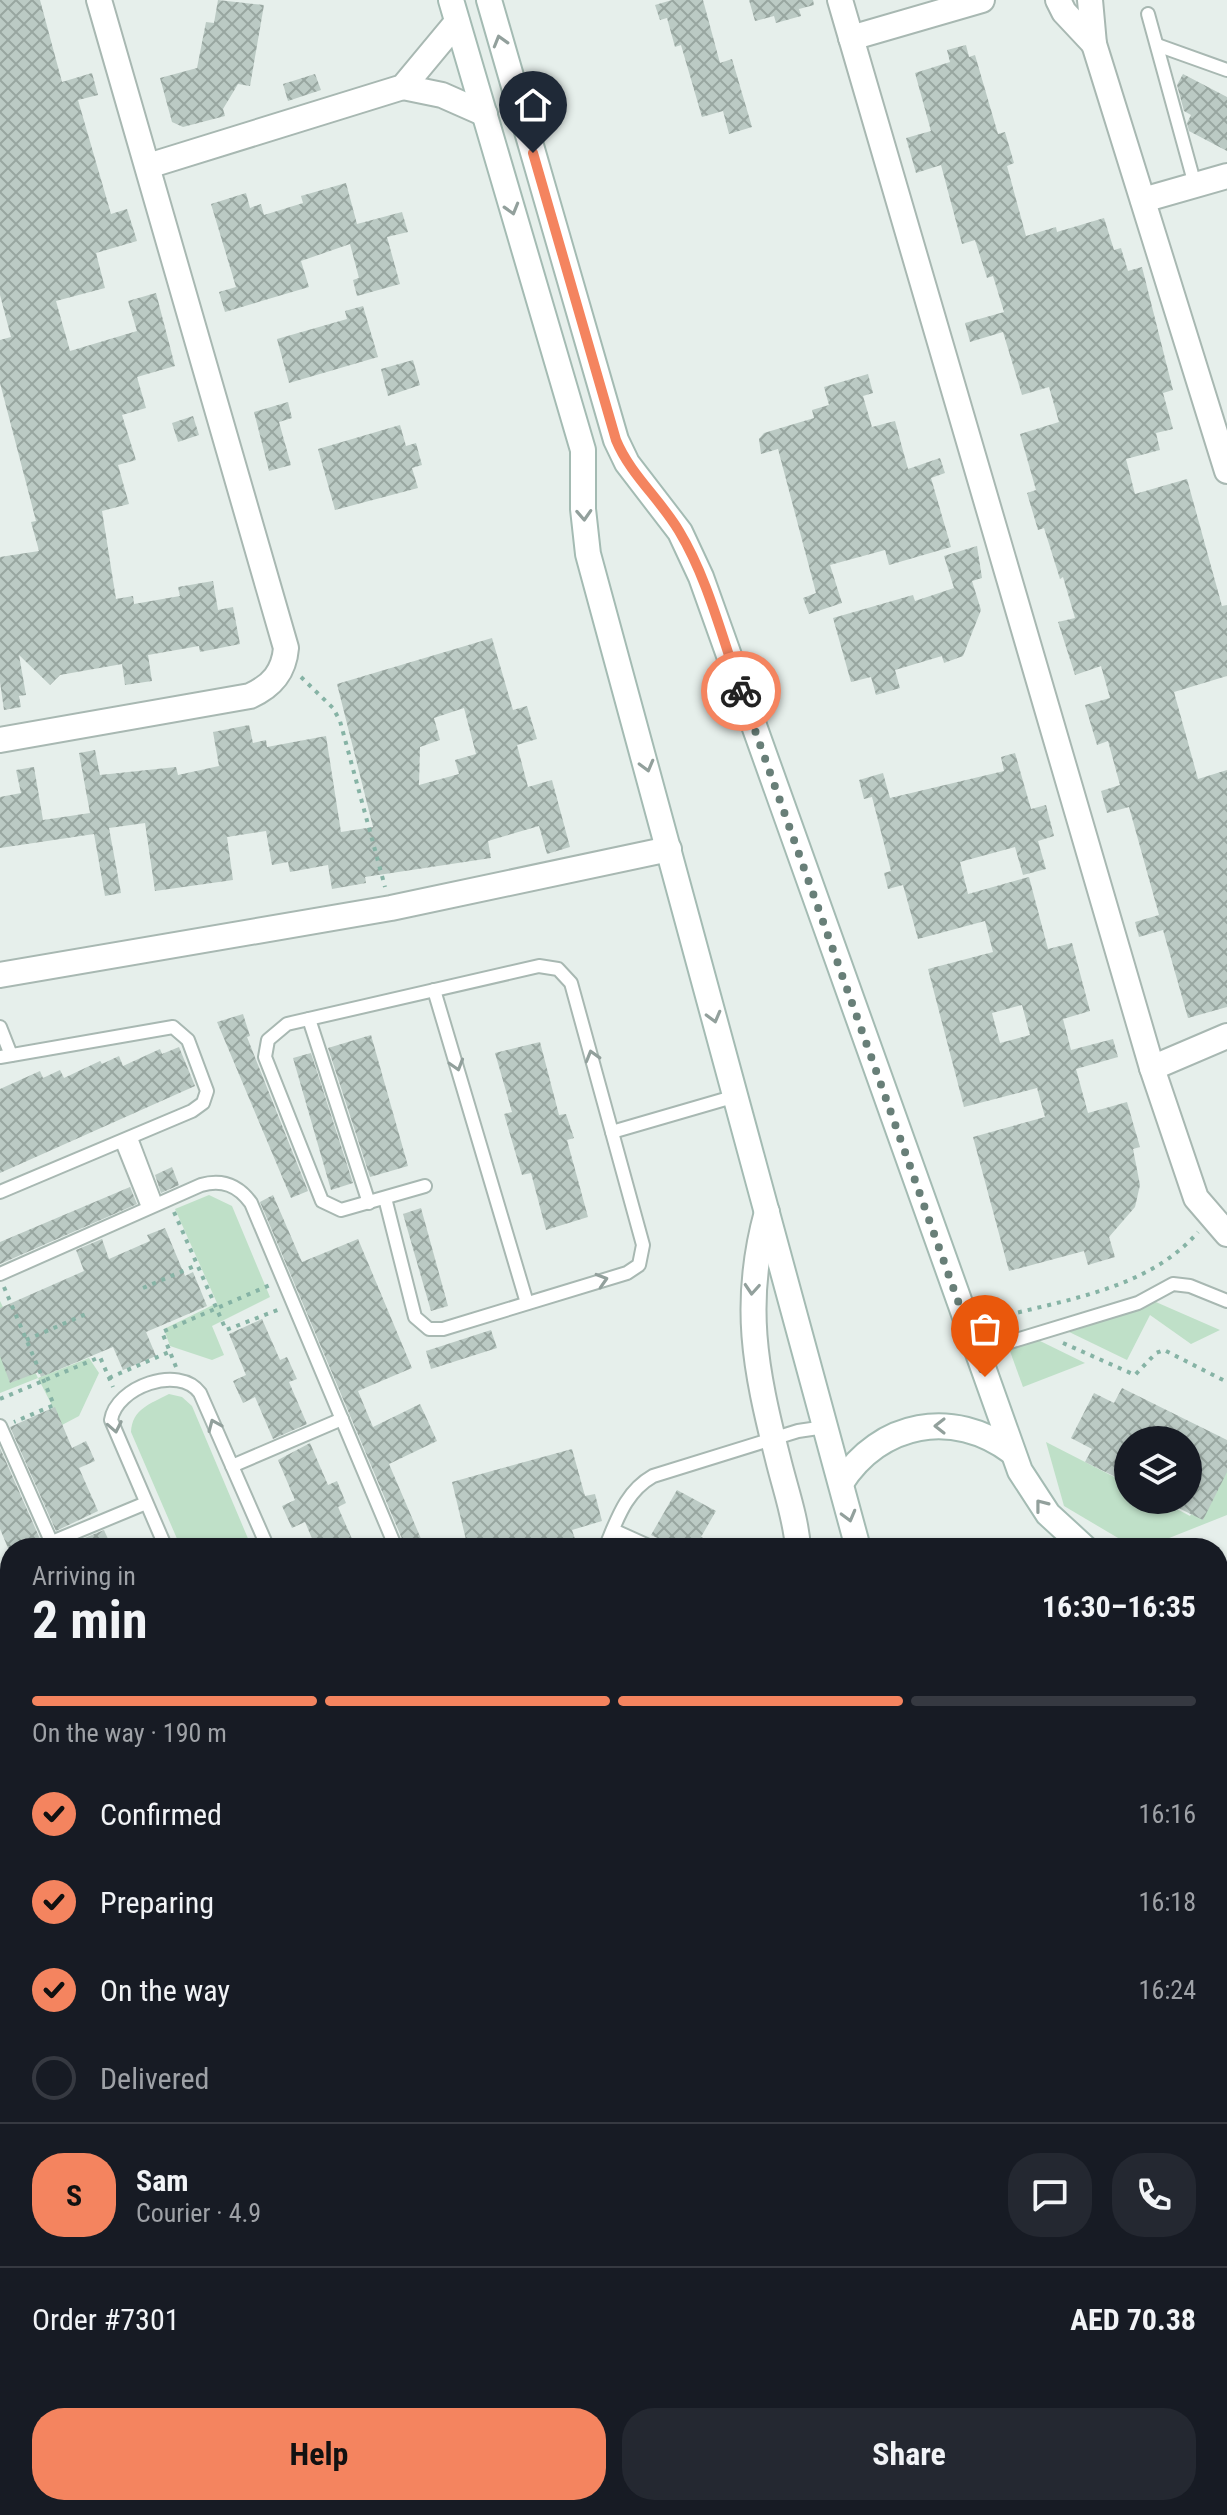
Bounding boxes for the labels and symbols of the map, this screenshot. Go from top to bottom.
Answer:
one-way arrow [493,34,510,48]
pin [499,71,567,153]
one-way arrow [503,202,519,216]
one-way arrow [575,509,592,522]
courier [701,651,781,731]
one-way arrow [637,759,654,773]
one-way arrow [705,1010,722,1024]
one-way arrow [584,1050,601,1064]
one-way arrow [448,1058,464,1072]
one-way arrow [594,1273,608,1289]
one-way arrow [744,1283,761,1296]
pin [951,1295,1019,1377]
one-way arrow [933,1417,946,1435]
one-way arrow [208,1419,224,1434]
one-way arrow [106,1420,123,1433]
one-way arrow [1037,1499,1051,1514]
one-way arrow [840,1508,857,1522]

